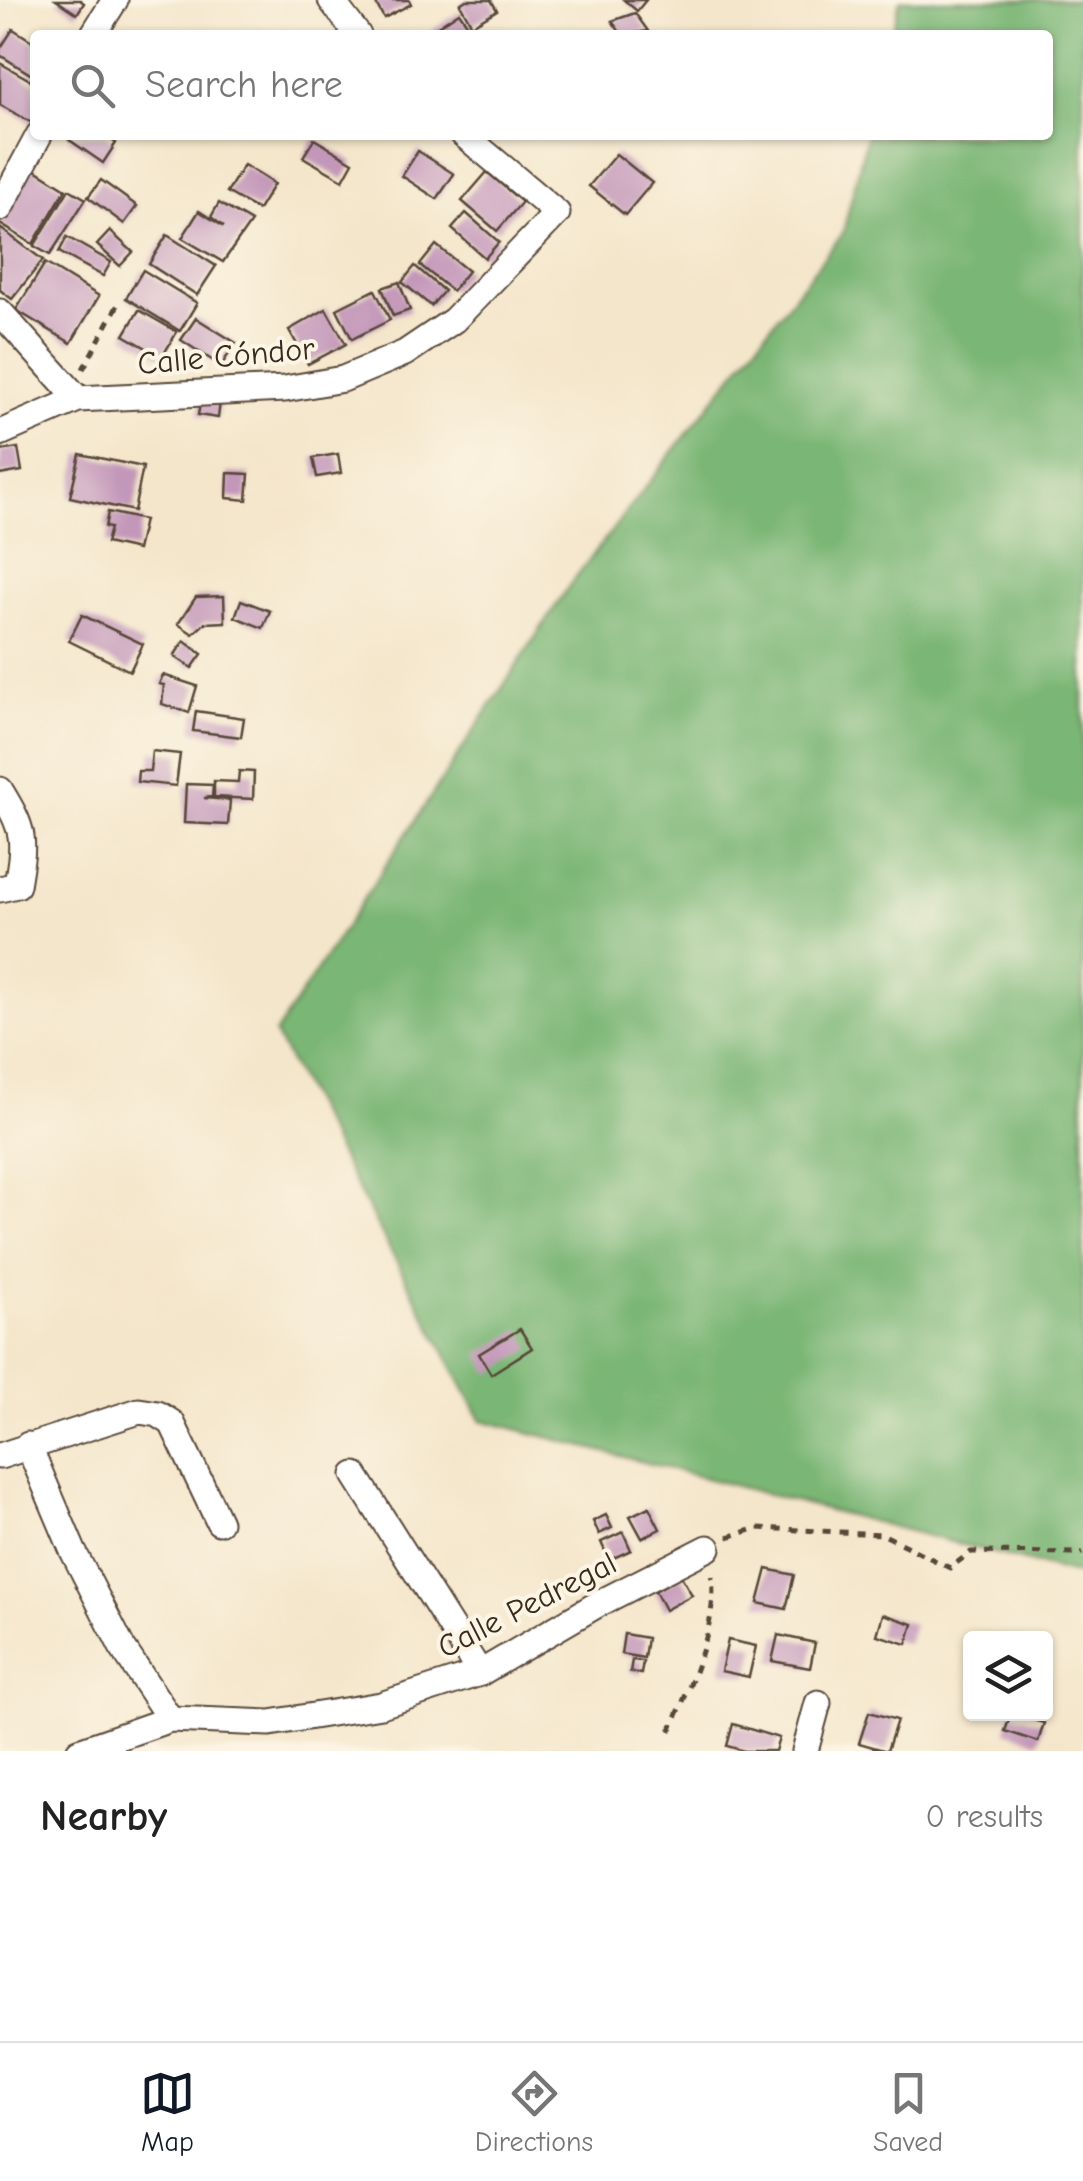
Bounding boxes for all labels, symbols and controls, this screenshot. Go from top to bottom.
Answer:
search box [30,30,1053,140]
icon: search [65,58,120,113]
text: Search here [145,63,343,107]
street label: Calle Cóndor [136,330,316,382]
street label: Calle Pedregal [432,1544,622,1666]
map controls [963,1631,1053,1721]
button: layers [963,1631,1053,1721]
text: Nearby [40,1792,167,1841]
text: 0 results [926,1798,1043,1835]
tab: Map [140,2066,195,2158]
tab: Directions [475,2066,593,2158]
tab: Saved [873,2066,943,2158]

